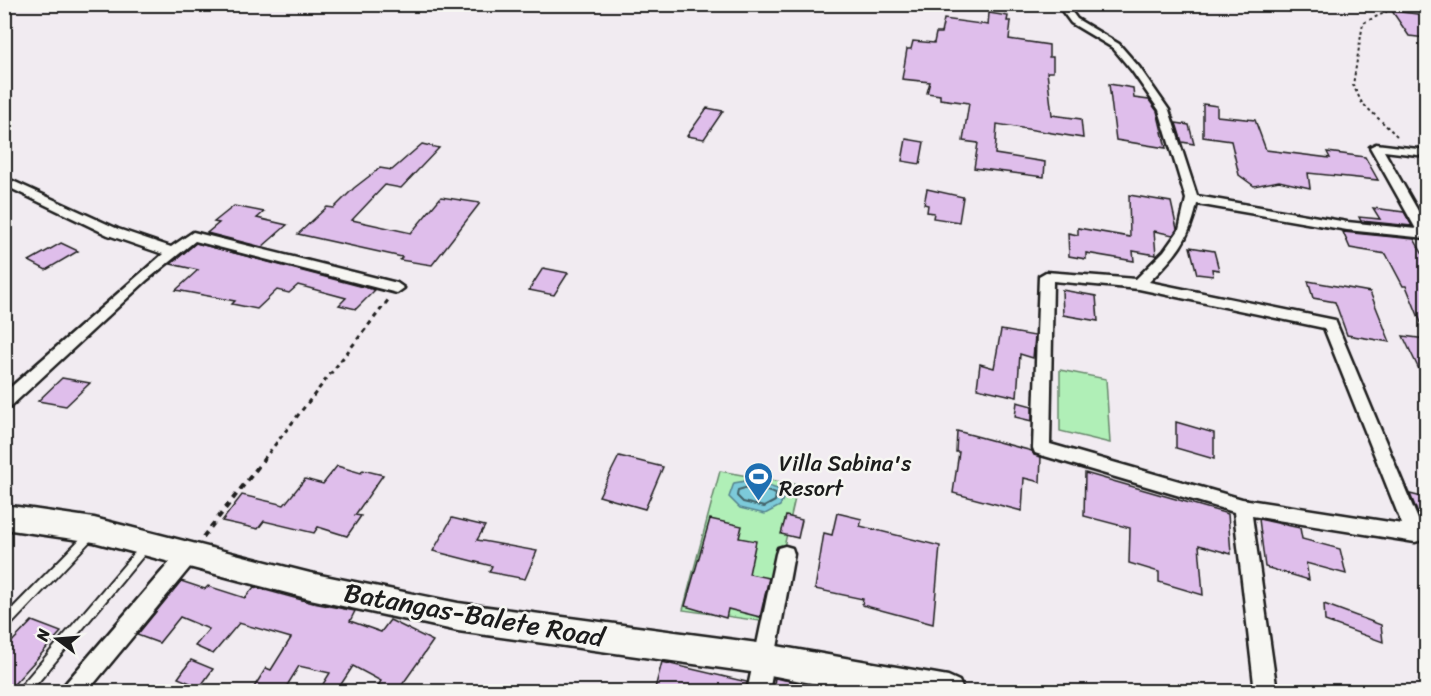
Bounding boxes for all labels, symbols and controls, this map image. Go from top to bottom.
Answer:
place label: Villa Sabina's Resort [779,444,912,508]
sports icon: Villa Sabina's Resort [742,460,774,502]
street label: Batangas-Balete Road [340,568,610,662]
north arrow [27,609,87,669]
text: N [27,625,59,645]

